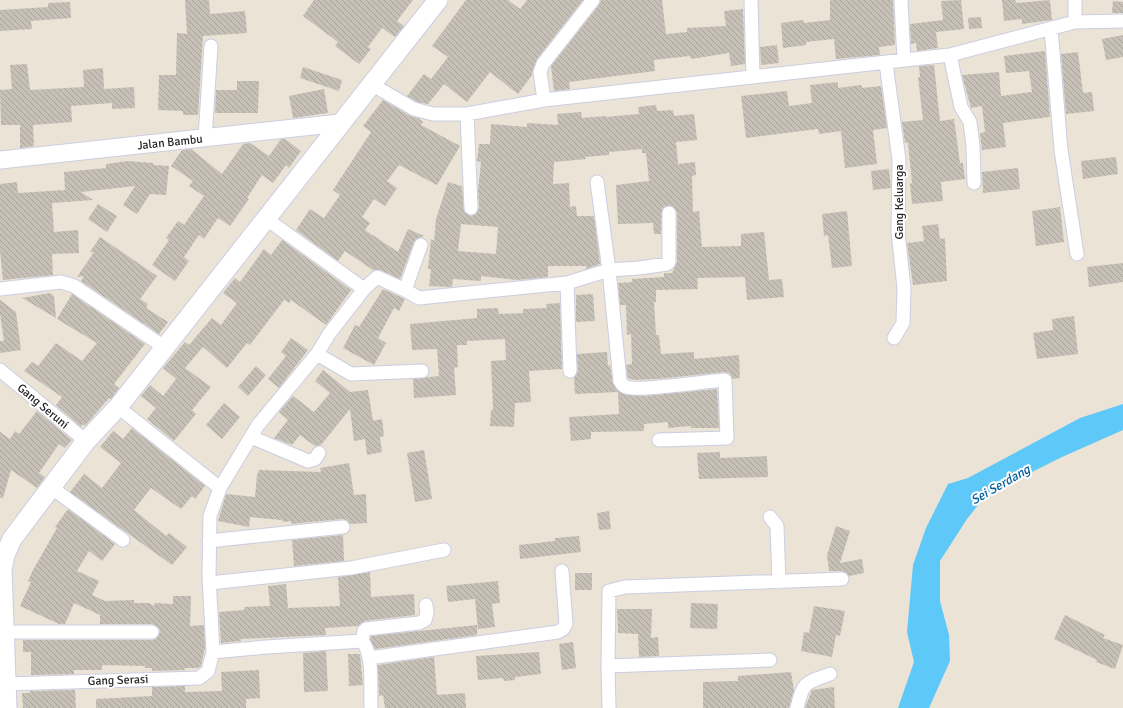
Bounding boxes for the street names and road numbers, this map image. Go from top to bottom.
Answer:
street label: Jalan Bambu [137,132,204,153]
street label: Gang Keluarga [892,164,907,240]
street label: Gang Seruni [14,380,72,432]
street label: Gang Serasi [87,672,149,689]

